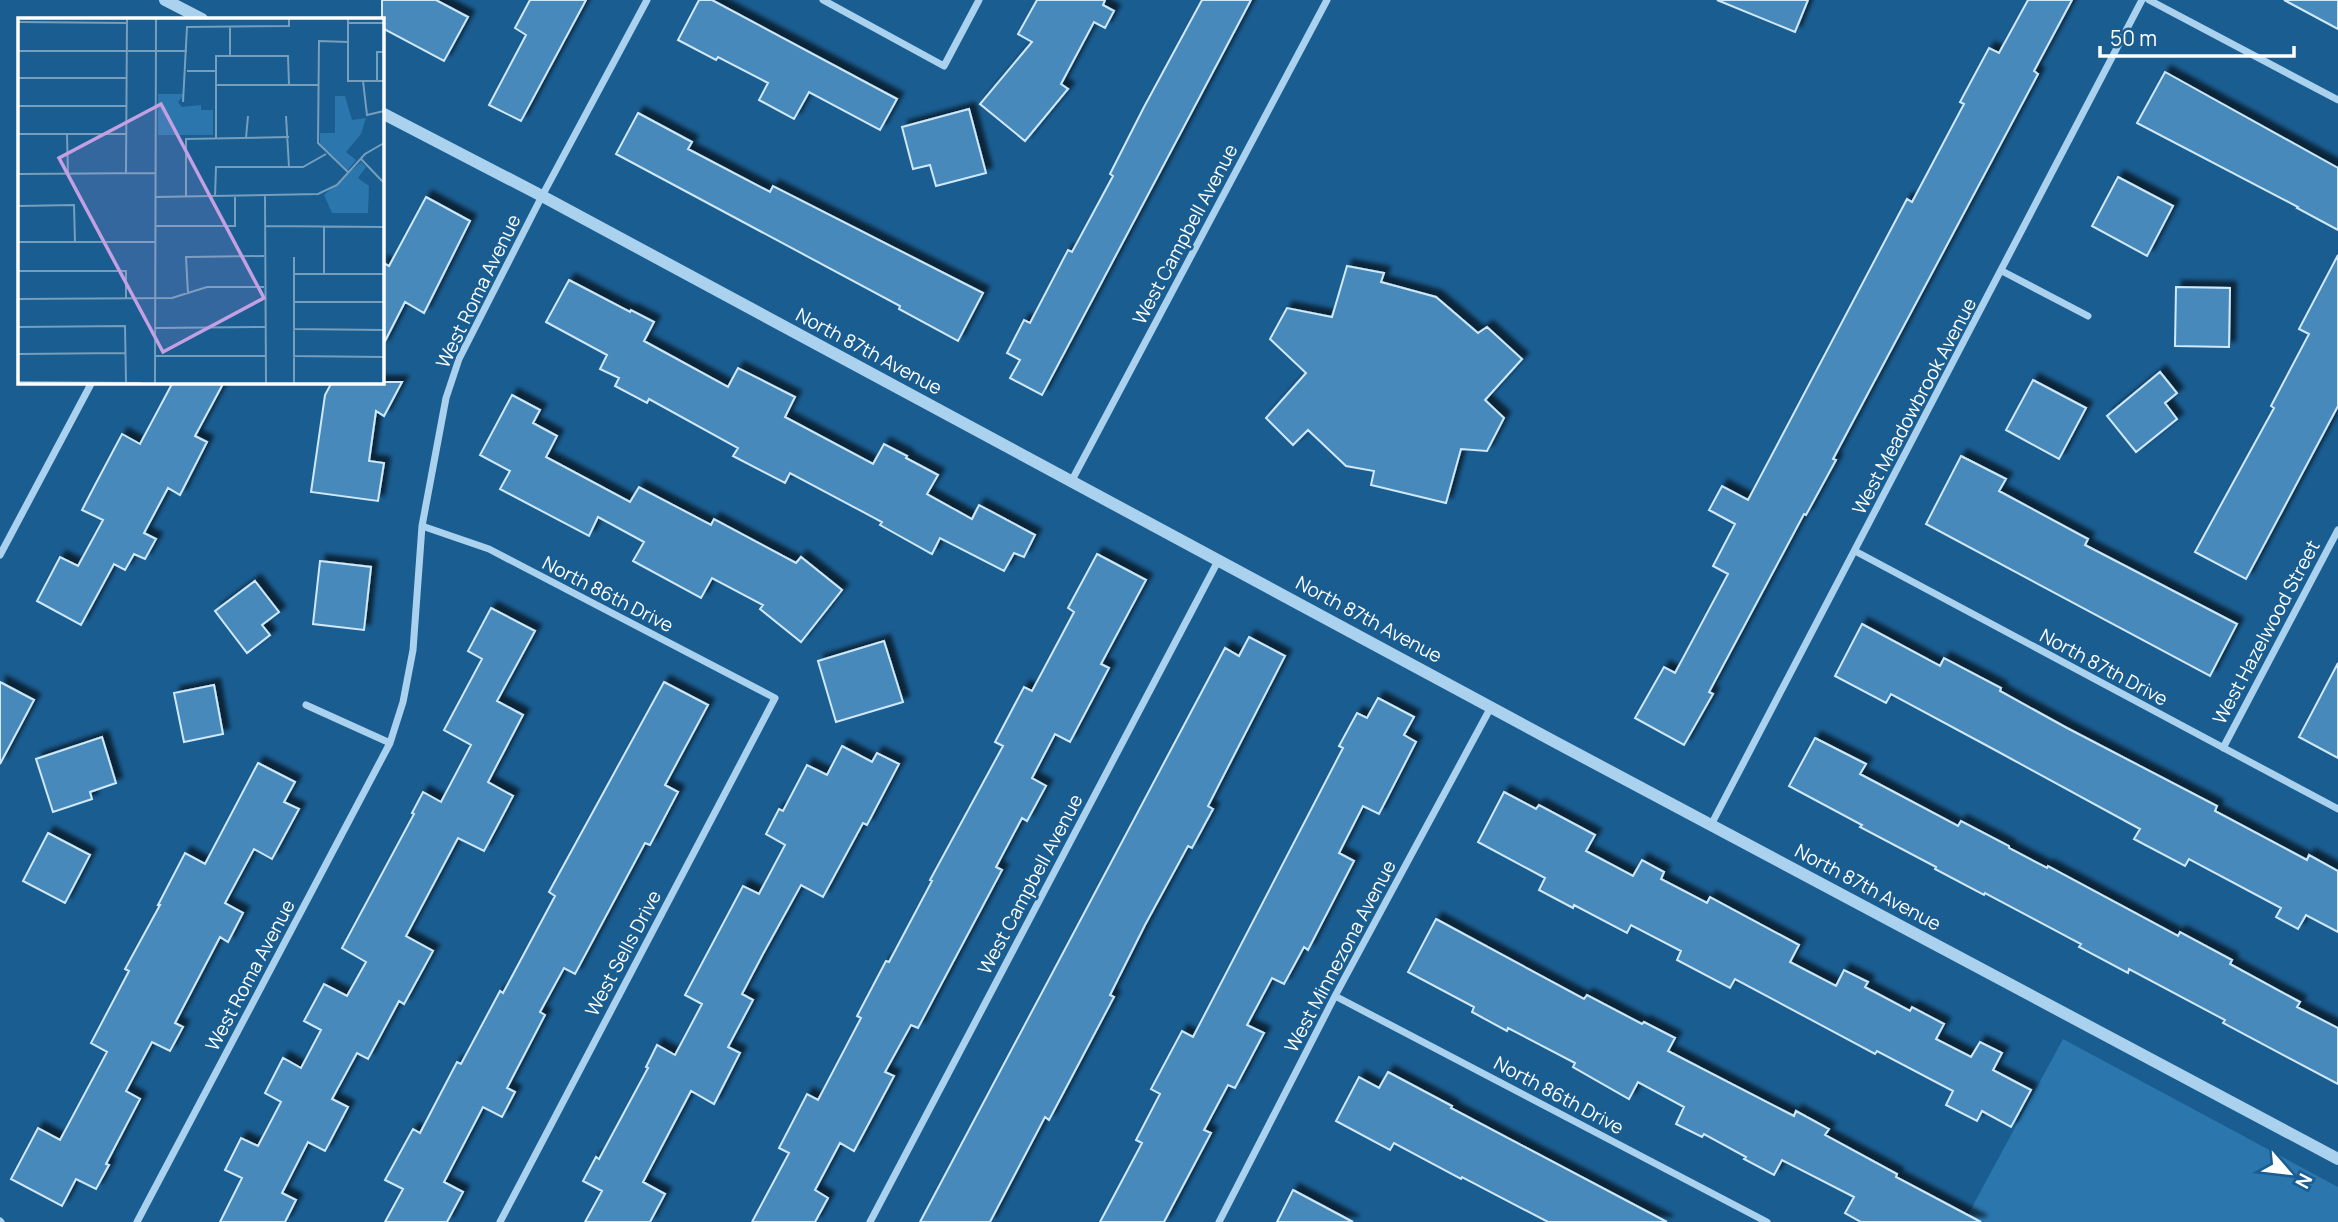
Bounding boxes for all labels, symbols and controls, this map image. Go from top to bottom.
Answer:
scale bar [2100,14,2294,58]
inset map [18,18,383,383]
text: 50 m [2110,24,2157,52]
street label: West Campbell Avenue [1126,139,1244,329]
street label: West Roma Avenue [430,210,526,372]
street label: West Meadowbrook Avenue [1846,293,1982,519]
street label: North 87th Avenue [791,301,947,401]
street label: West Hazelwood Street [2206,535,2326,729]
street label: North 86th Drive [538,550,678,638]
street label: North 87th Avenue [1291,569,1447,669]
street label: North 87th Drive [2035,622,2173,712]
street label: West Campbell Avenue [971,789,1089,979]
street label: North 87th Avenue [1790,837,1946,937]
street label: West Minnezona Avenue [1278,855,1402,1057]
street label: West Sells Drive [579,886,667,1020]
street label: West Roma Avenue [199,895,301,1055]
street label: North 86th Drive [1489,1050,1629,1140]
north arrow [2254,1138,2324,1208]
text: N [2289,1169,2319,1193]

